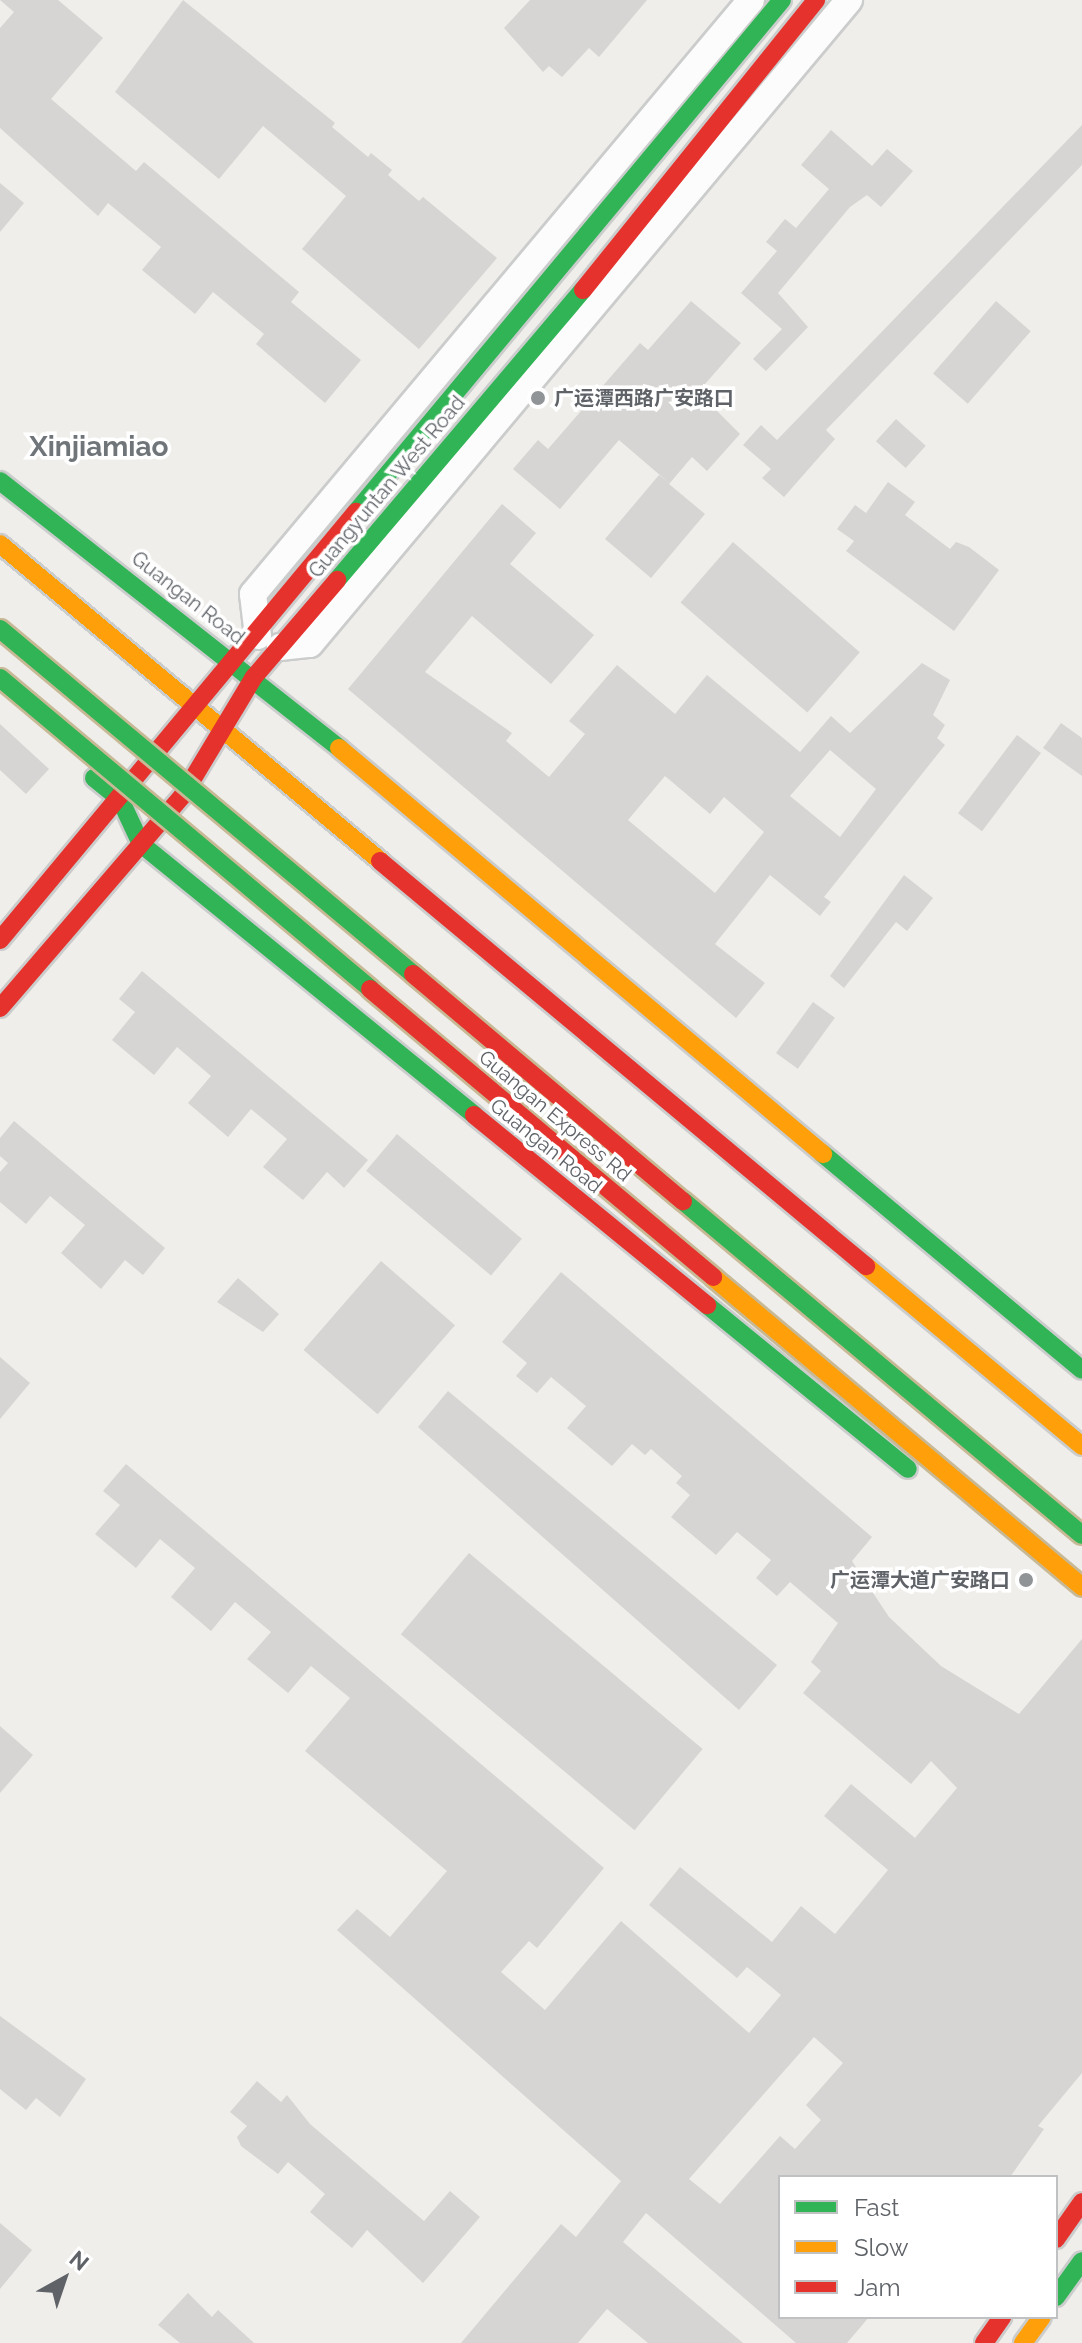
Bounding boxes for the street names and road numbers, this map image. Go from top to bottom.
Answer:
street label: Guangyuntan West Road [304,391,470,583]
street label: Guangan Road [127,546,249,650]
street label: Guangan Express Rd [474,1045,636,1187]
street label: Guangan Road [485,1094,607,1198]

